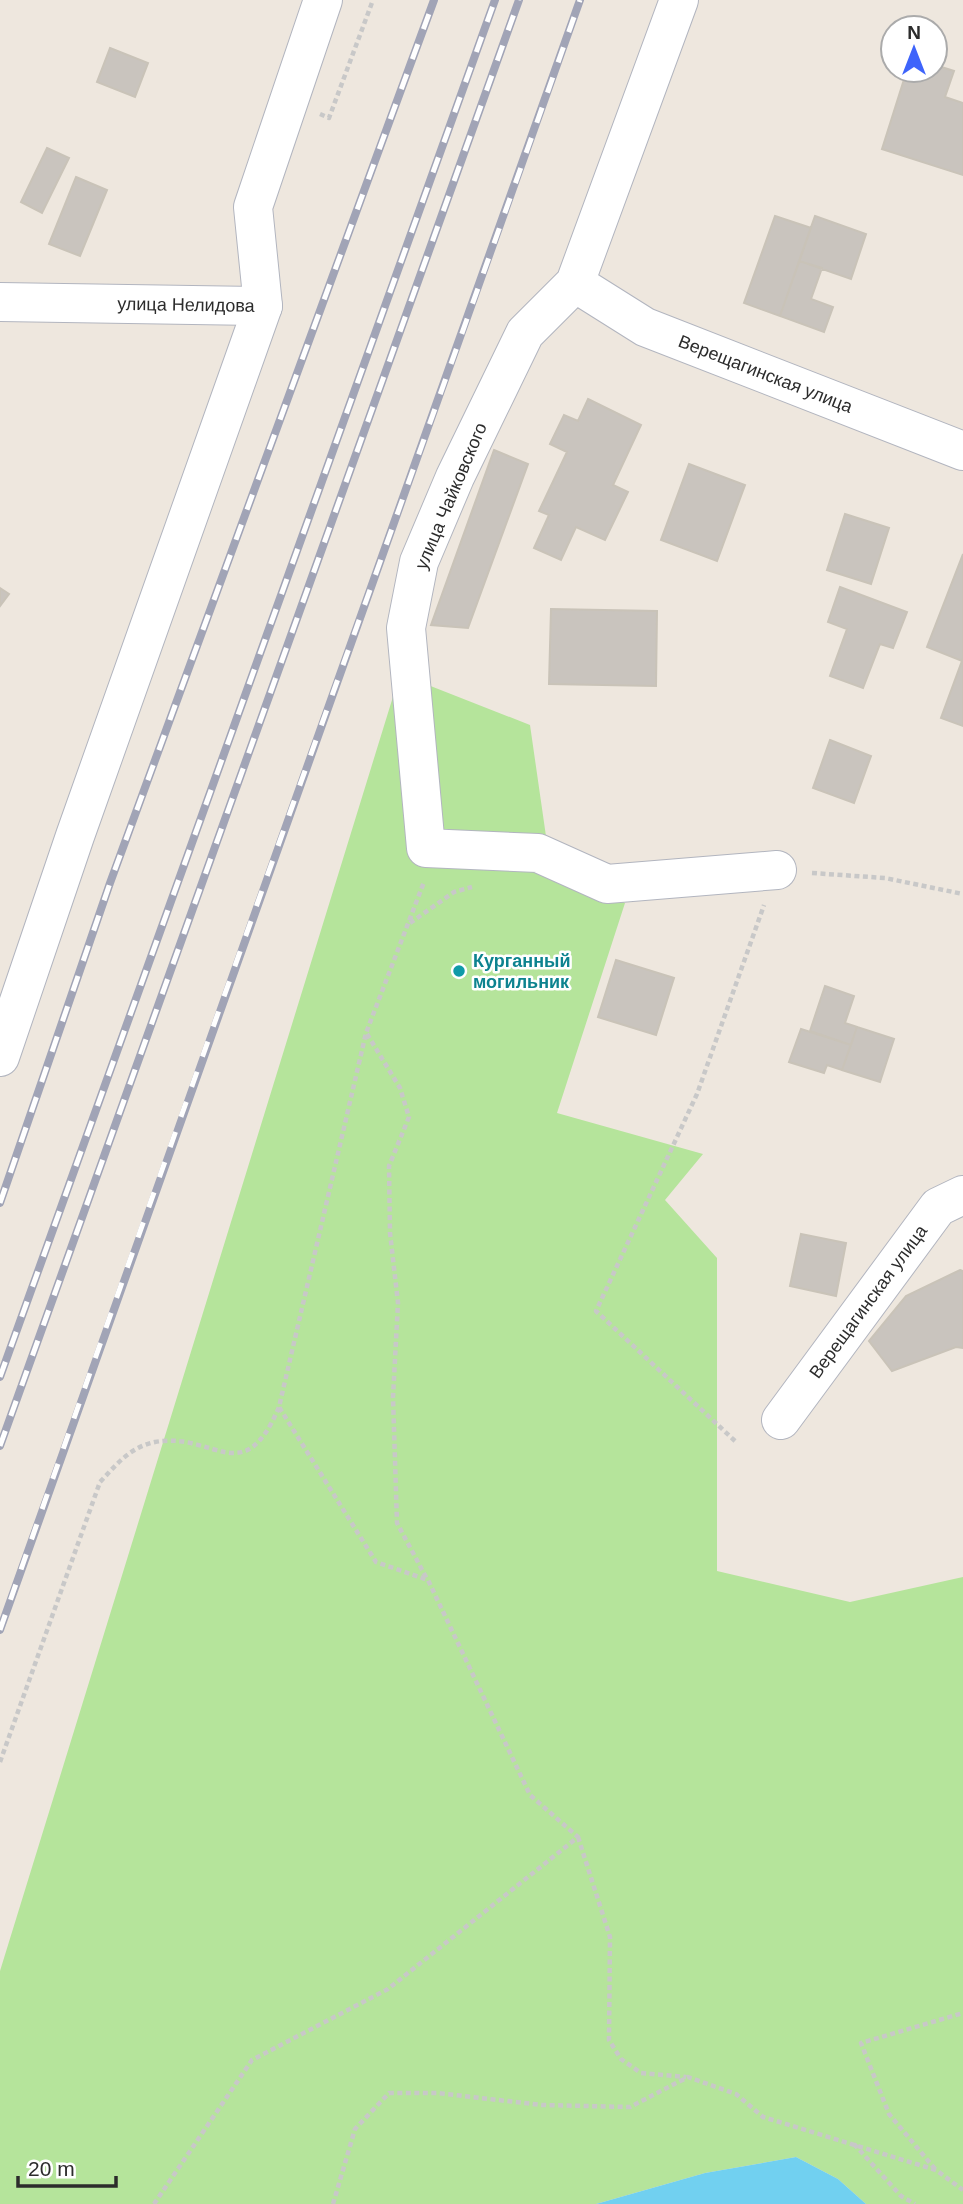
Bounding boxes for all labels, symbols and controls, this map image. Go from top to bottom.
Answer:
north arrow [879,14,949,84]
text: N [907,22,921,43]
street label: улица Нелидова [117,294,256,316]
street label: Верещагинская улица [676,331,856,417]
street label: улица Чайковского [411,420,491,572]
place label: Курганный могильник [473,951,570,992]
marker: Курганный могильник [451,963,467,979]
street label: Верещагинская улица [805,1220,932,1382]
scale bar [18,2144,116,2188]
text: 20 m [28,2157,75,2180]

